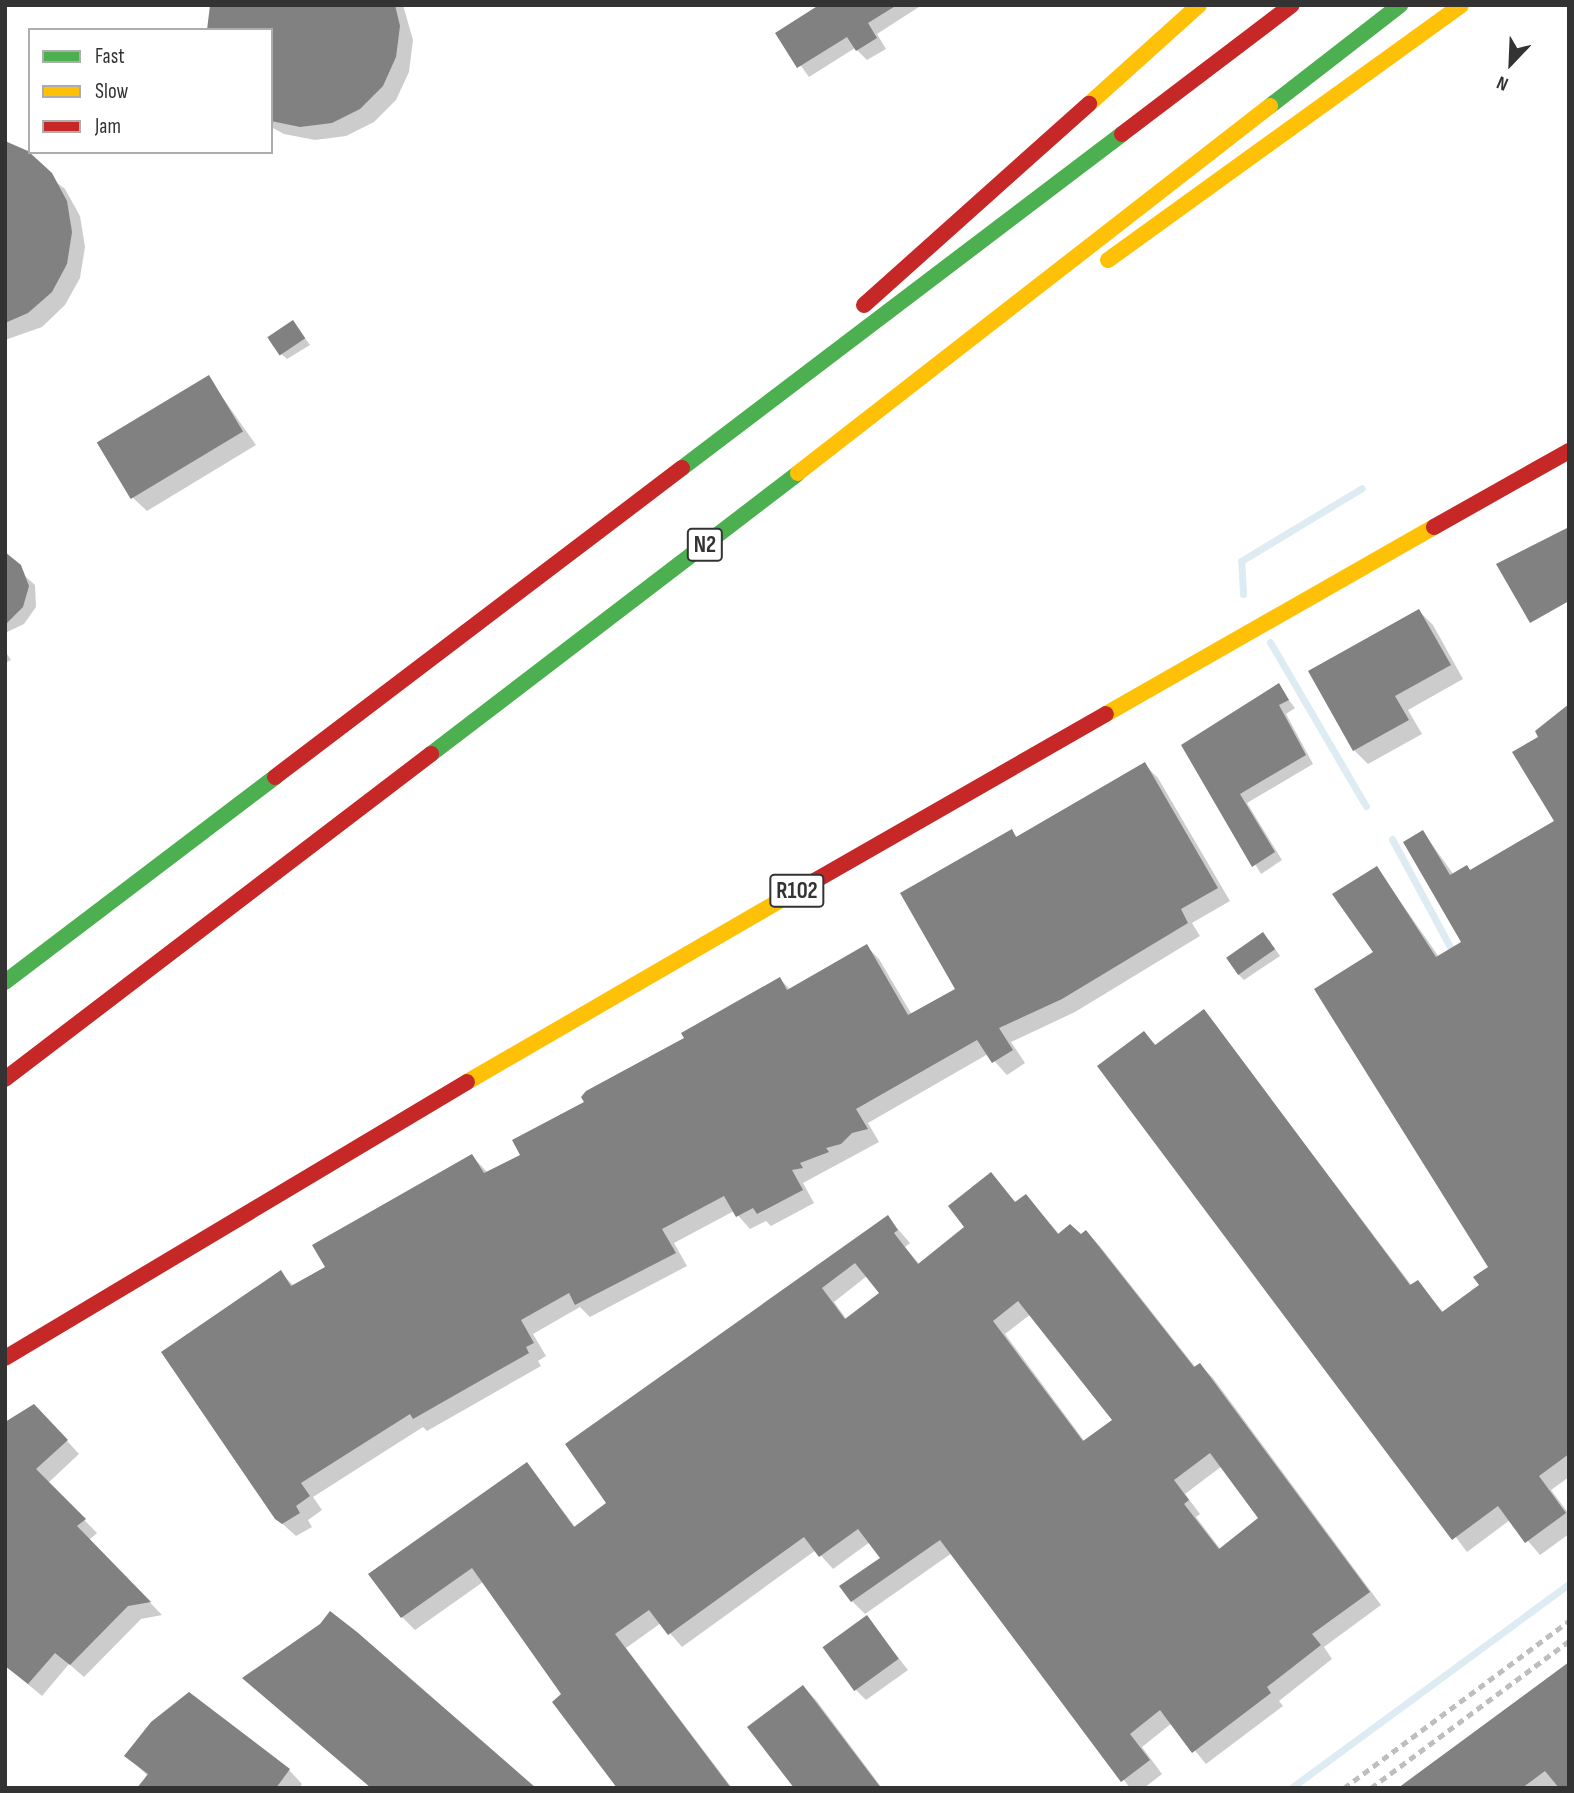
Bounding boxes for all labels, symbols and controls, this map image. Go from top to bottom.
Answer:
legend [28,28,273,154]
north arrow [1476,28,1546,98]
text: Fast [95,44,125,69]
text: N [1493,70,1512,95]
text: Slow [95,79,128,104]
text: Jam [95,114,121,139]
road number: N2 [686,526,724,565]
road number: R102 [769,872,825,911]

